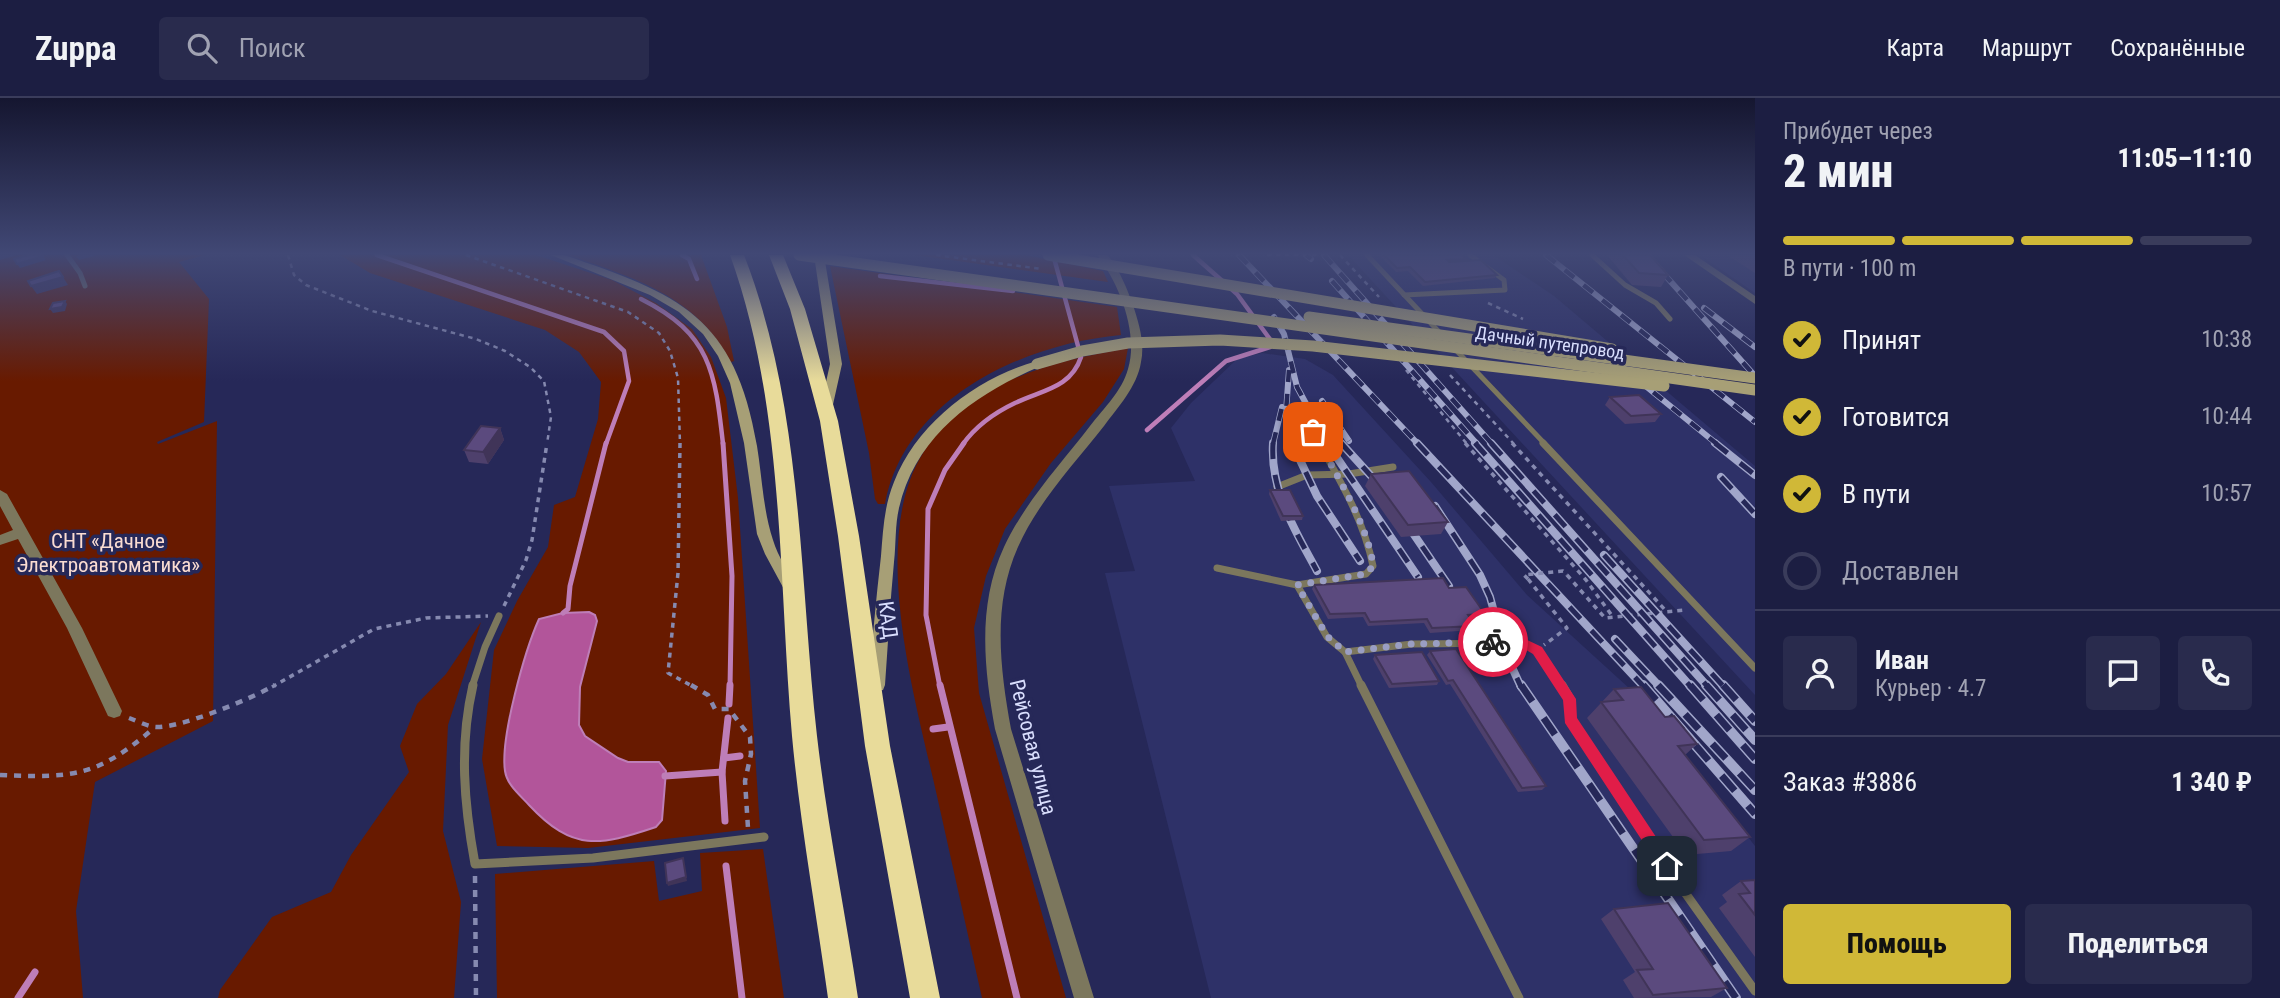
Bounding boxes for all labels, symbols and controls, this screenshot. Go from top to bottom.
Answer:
search box [159,17,649,80]
text: Zuppa [35,29,117,68]
icon: search [183,29,221,67]
text: Поиск [239,33,306,63]
text: Карта [1887,34,1944,62]
text: Маршрут [1982,34,2072,62]
text: Сохранённые [2110,34,2245,62]
text: Прибудет через [1783,118,1933,145]
text: 11:05–11:10 [2118,143,2252,173]
text: 2 мин [1783,144,1893,198]
text: В пути · 100 m [1783,255,1916,282]
icon: check [1783,321,1821,359]
street label: Дачный путепровод [1474,322,1626,363]
text: Принят [1842,325,1921,355]
text: 10:38 [2201,326,2252,353]
icon: check [1783,398,1821,436]
pin [1283,402,1343,462]
text: Готовится [1842,402,1950,432]
text: 10:44 [2201,403,2252,430]
icon: bag [1294,413,1332,451]
icon: check [1783,475,1821,513]
text: В пути [1842,479,1911,509]
text: 10:57 [2201,480,2252,507]
park label: СНТ «Дачное Электроавтоматика» [16,529,200,577]
text: Доставлен [1842,556,1959,586]
street label: КАД [873,600,903,641]
courier [1458,607,1528,677]
icon: bike [1474,623,1512,661]
button: person [1783,636,1857,710]
button: chat [2086,636,2160,710]
button: phone [2178,636,2252,710]
text: Иван [1875,645,1929,675]
text: Курьер · 4.7 [1875,675,1986,702]
street label: Рейсовая улица [1005,677,1061,817]
text: Заказ #3886 [1783,767,1917,797]
text: 1 340 ₽ [2171,767,2252,797]
pin [1637,836,1697,896]
icon: home [1648,847,1686,885]
button: Помощь [1783,904,2011,984]
button: Поделиться [2025,904,2252,984]

